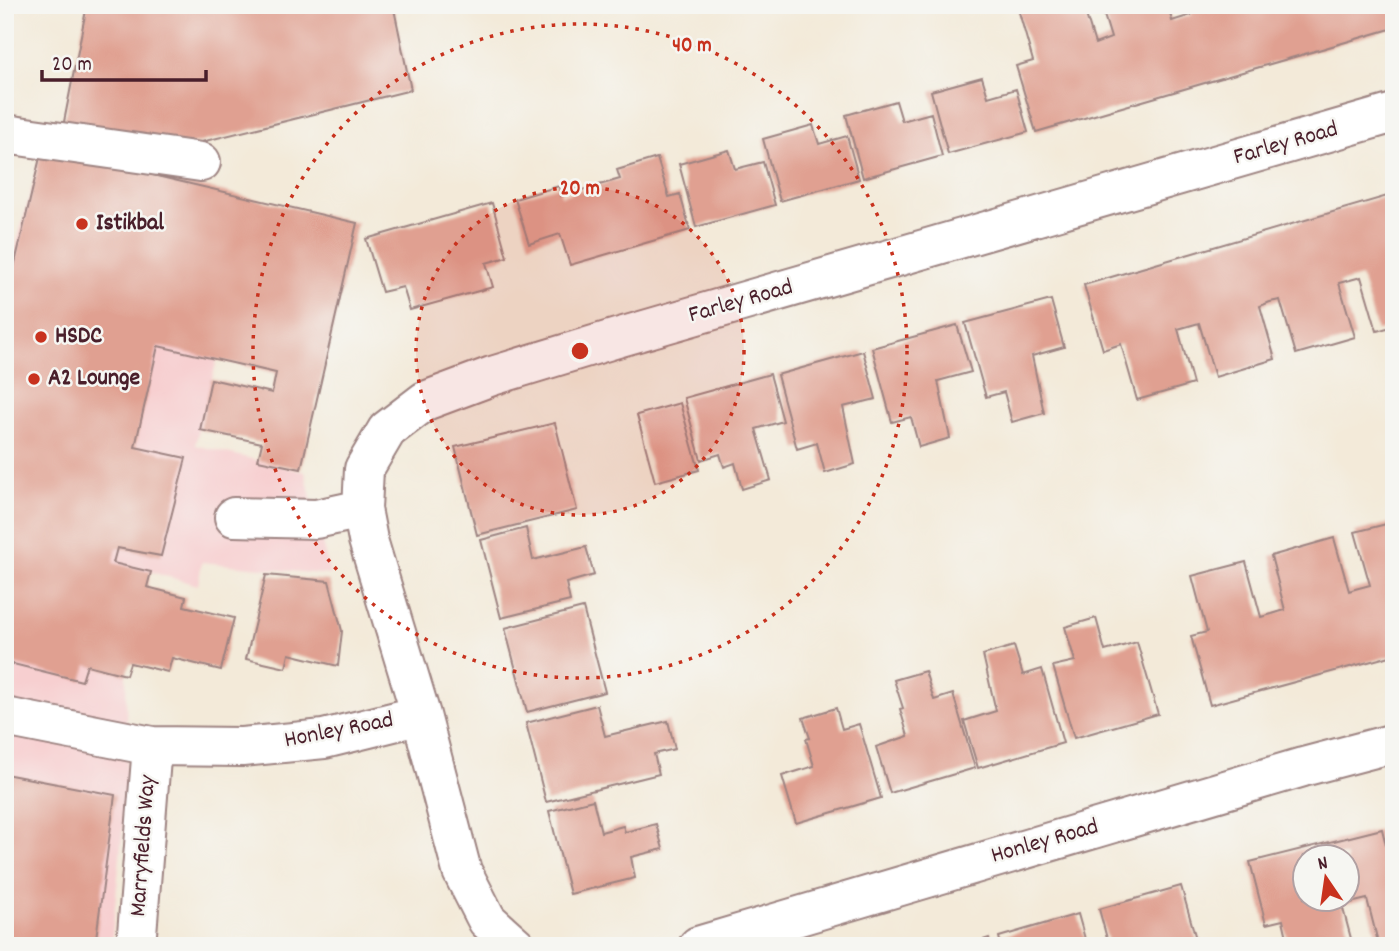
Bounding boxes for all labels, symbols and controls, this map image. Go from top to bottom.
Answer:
text: 40 m [672,32,712,62]
scale bar [42,38,206,82]
text: 20 m [52,51,92,81]
street label: Farley Road [1230,113,1342,175]
text: 20 m [560,175,600,205]
place label: Istikbal [96,207,164,241]
marker: Istikbal [74,216,90,232]
street label: Farley Road [685,271,797,333]
place label: HSDC [55,320,102,354]
marker: HSDC [33,329,49,345]
centre of rings [568,339,592,363]
place label: A2 Lounge [48,362,141,396]
marker: A2 Lounge [26,371,42,387]
street label: Honley Road [282,704,396,758]
street label: Marryfields Way [122,773,166,918]
street label: Honley Road [987,810,1103,874]
north arrow [1290,842,1360,912]
text: N [1315,851,1331,879]

